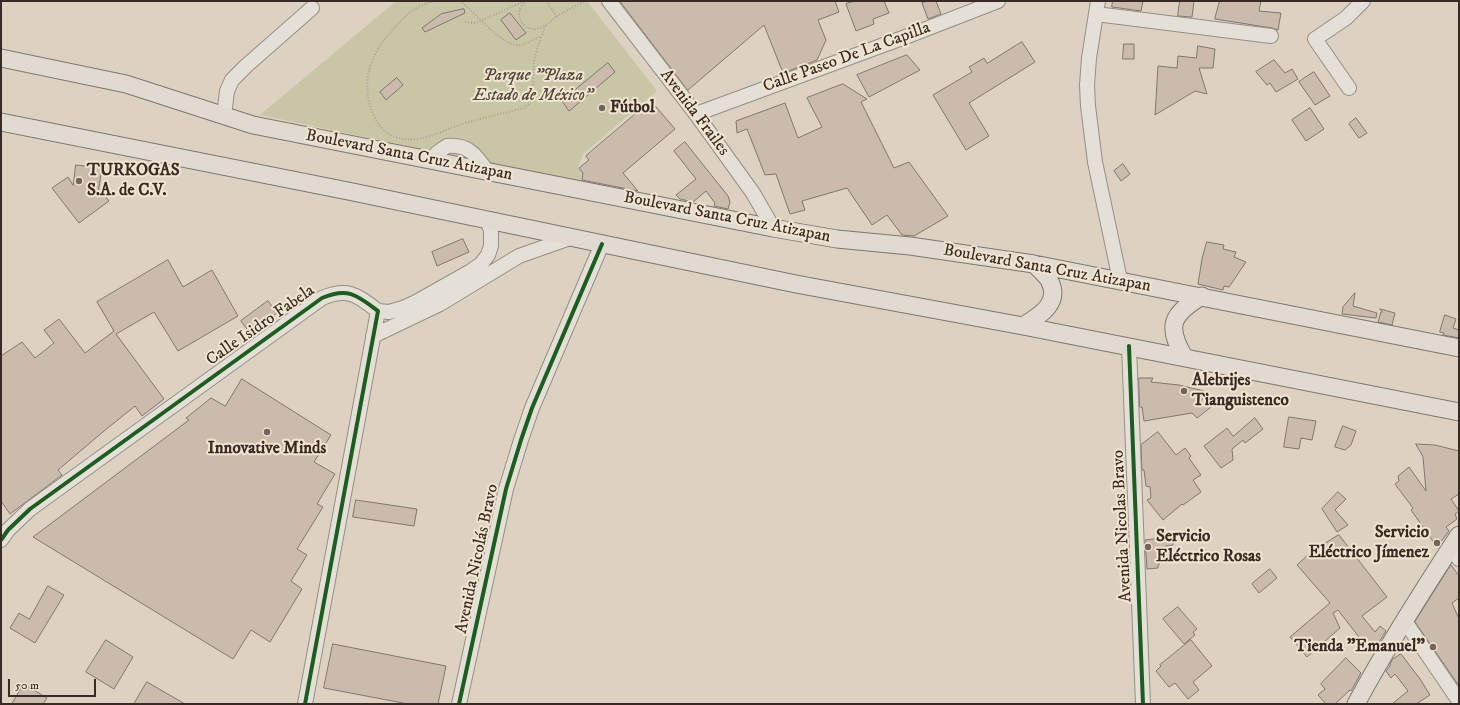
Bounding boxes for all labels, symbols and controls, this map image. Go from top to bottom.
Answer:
street label: Calle Paseo De La Capilla [761,18,933,98]
park label: Parque "Plaza Estado de México" [473,66,593,106]
street label: Avenida Frailes [655,66,733,160]
place label: Fútbol [610,98,655,118]
marker: Fútbol [597,103,607,113]
street label: Boulevard Santa Cruz Atizapan [304,126,514,186]
place label: TURKOGAS S.A. de C.V. [87,161,180,201]
marker: TURKOGAS S.A. de C.V. [74,176,84,186]
street label: Boulevard Santa Cruz Atizapan [622,188,832,248]
street label: Boulevard Santa Cruz Atizapan [942,241,1152,297]
street label: Calle Isidro Fabela [203,281,319,371]
place label: Alebrijes Tianguistenco [1192,371,1289,411]
marker: Alebrijes Tianguistenco [1179,386,1189,396]
marker: Innovative Minds [262,427,272,437]
place label: Innovative Minds [208,439,326,459]
street label: Avenida Nicolas Bravo [1109,449,1137,603]
street label: Avenida Nicolás Bravo [452,482,504,636]
place label: Servicio Eléctrico Jímenez [1308,523,1429,563]
place label: Servicio Eléctrico Rosas [1156,527,1261,567]
marker: Servicio Eléctrico Jímenez [1432,538,1442,548]
marker: Servicio Eléctrico Rosas [1143,542,1153,552]
place label: Tienda "Emanuel" [1295,637,1425,657]
marker: Tienda "Emanuel" [1428,642,1438,652]
scale bar [10,671,98,697]
text: 50 m [15,678,39,693]

